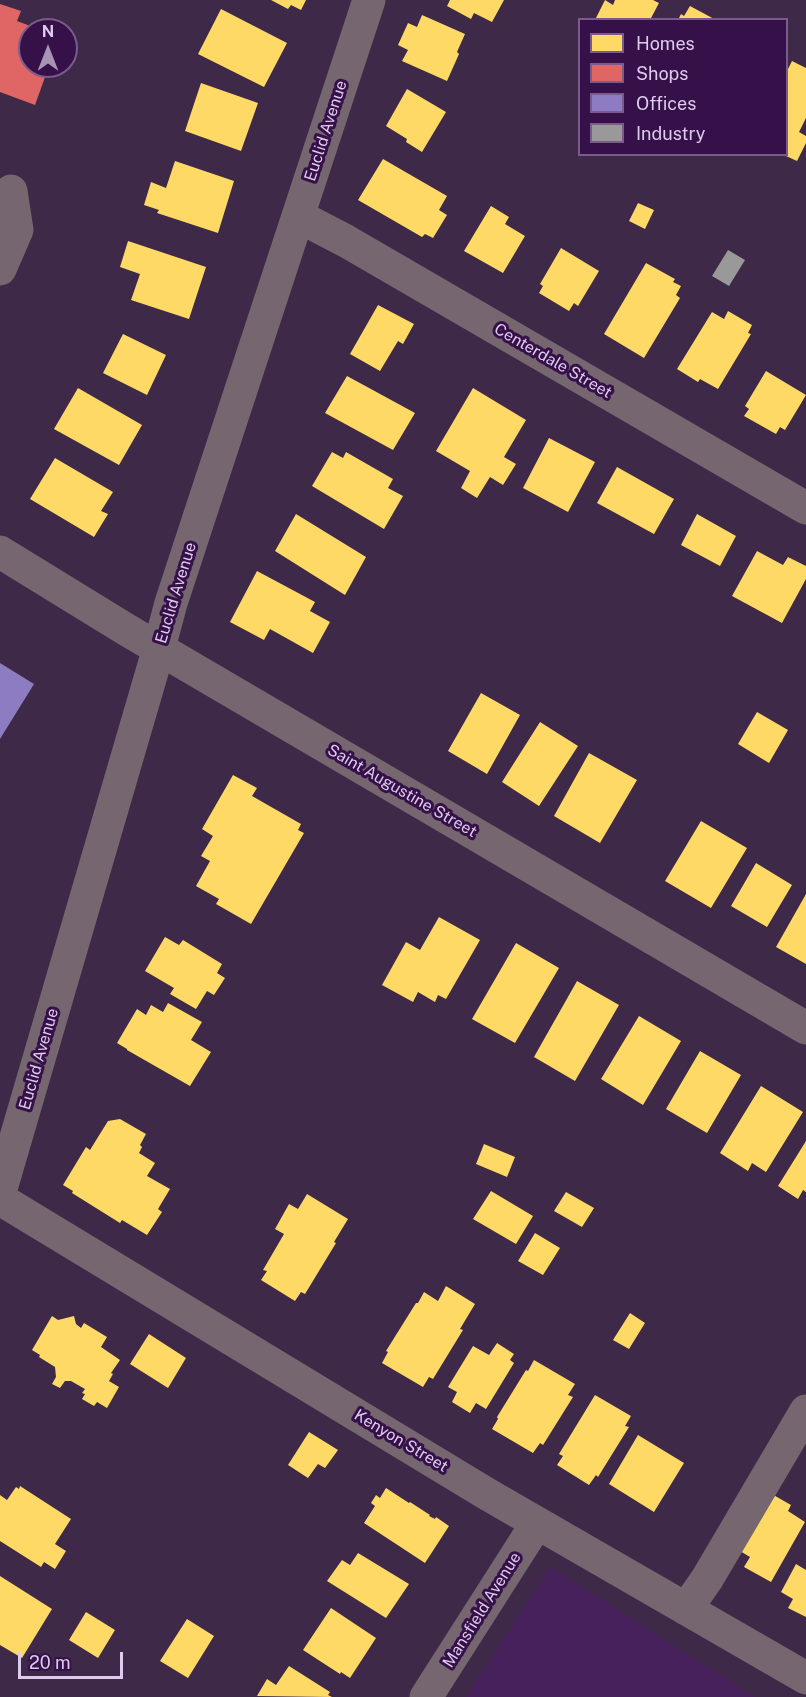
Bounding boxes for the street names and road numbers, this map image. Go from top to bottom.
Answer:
street label: Euclid Avenue [301,78,351,184]
street label: Centerdale Street [491,320,615,402]
street label: Euclid Avenue [151,540,201,646]
street label: Saint Augustine Street [324,740,480,842]
street label: Euclid Avenue [15,1006,63,1112]
street label: Kenyon Street [351,1406,451,1476]
street label: Mansfield Avenue [439,1549,525,1671]

